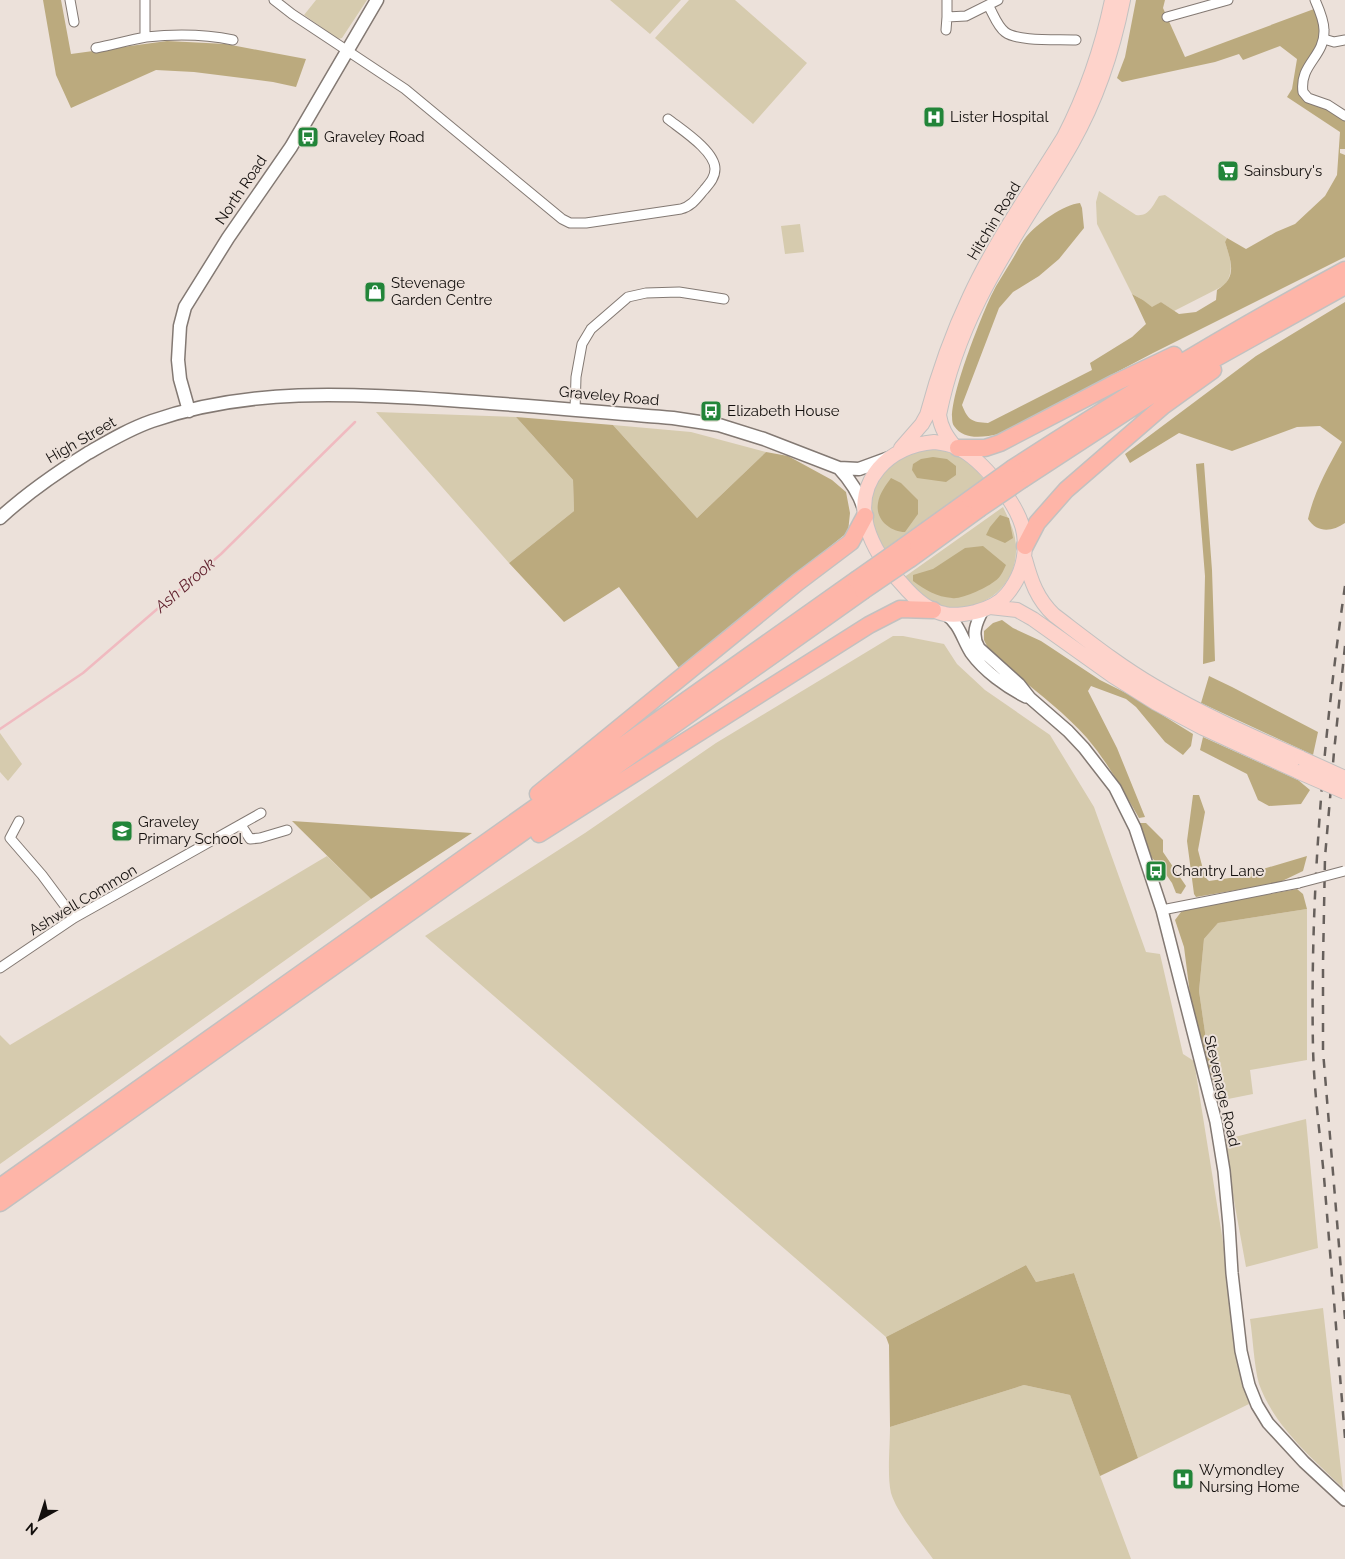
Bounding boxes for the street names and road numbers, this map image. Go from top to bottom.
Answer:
street label: North Road [211,152,271,228]
street label: Hitchin Road [964,179,1024,263]
street label: Graveley Road [558,383,660,409]
street label: High Street [43,413,119,467]
street label: Ashwell Common [26,861,140,939]
street label: Stevenage Road [1200,1034,1244,1148]

